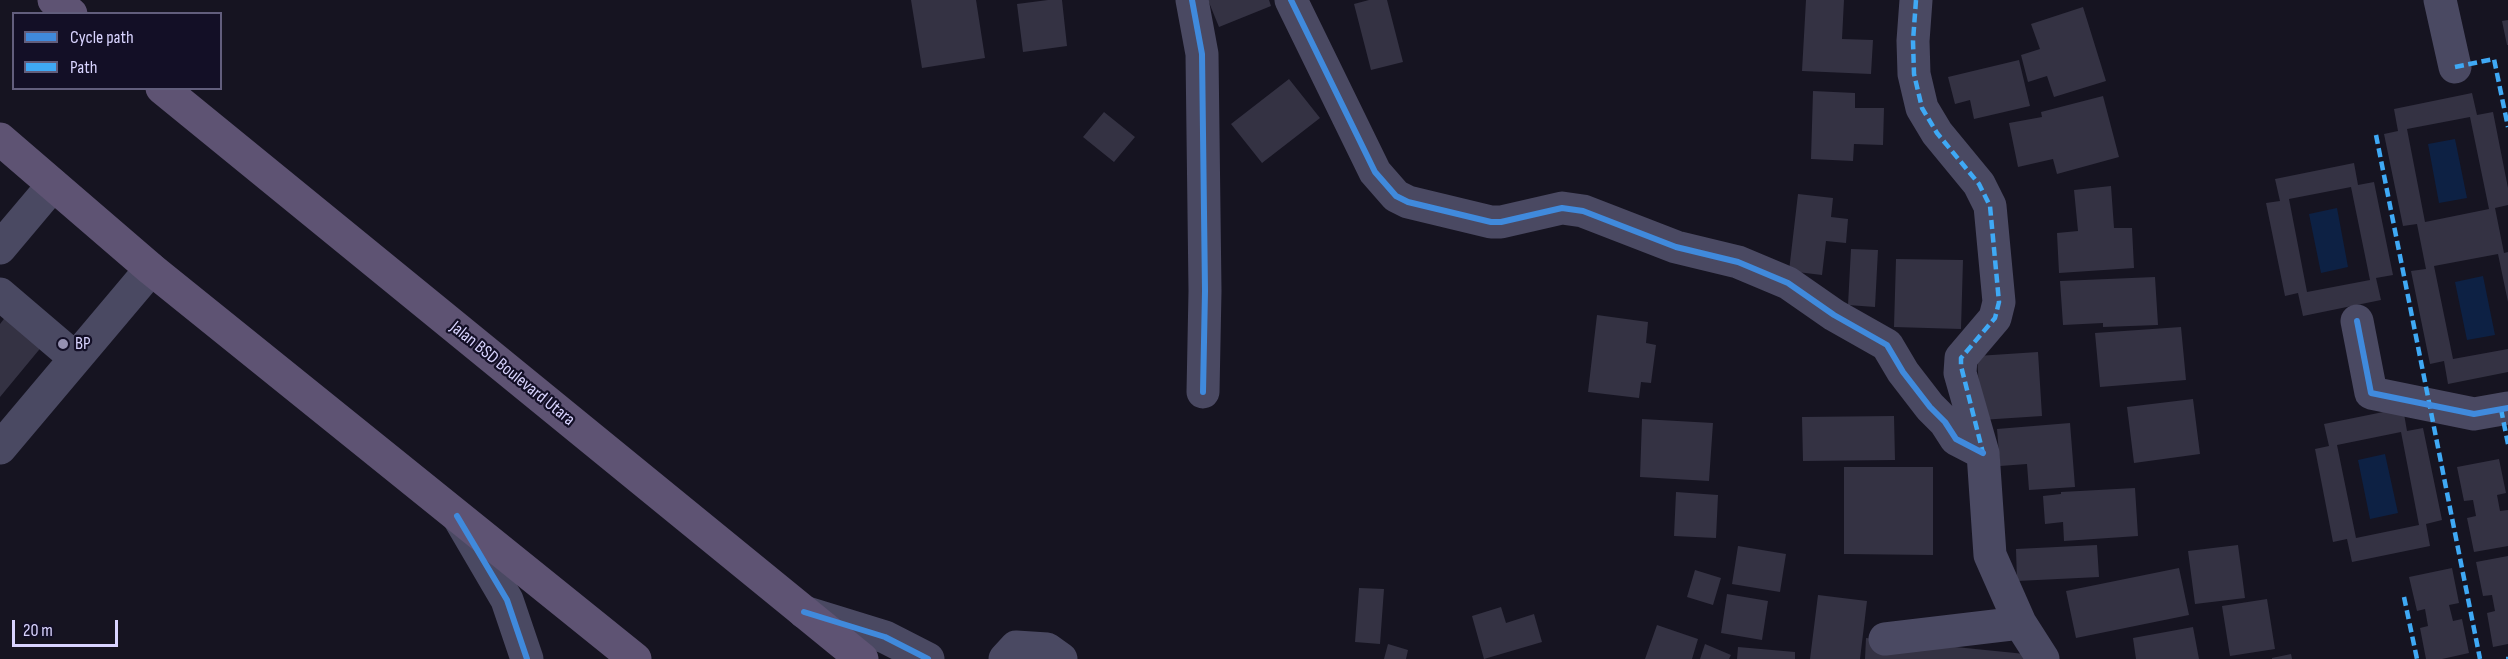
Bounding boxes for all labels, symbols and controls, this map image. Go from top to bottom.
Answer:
legend [12,12,222,90]
text: Cycle path [70,27,134,48]
text: Path [70,57,98,78]
street label: Jalan BSD Boulevard Utara [445,317,579,431]
place label: BP [75,333,91,355]
marker: BP [56,337,70,351]
scale bar [15,608,122,646]
text: 20 m [23,620,53,641]

